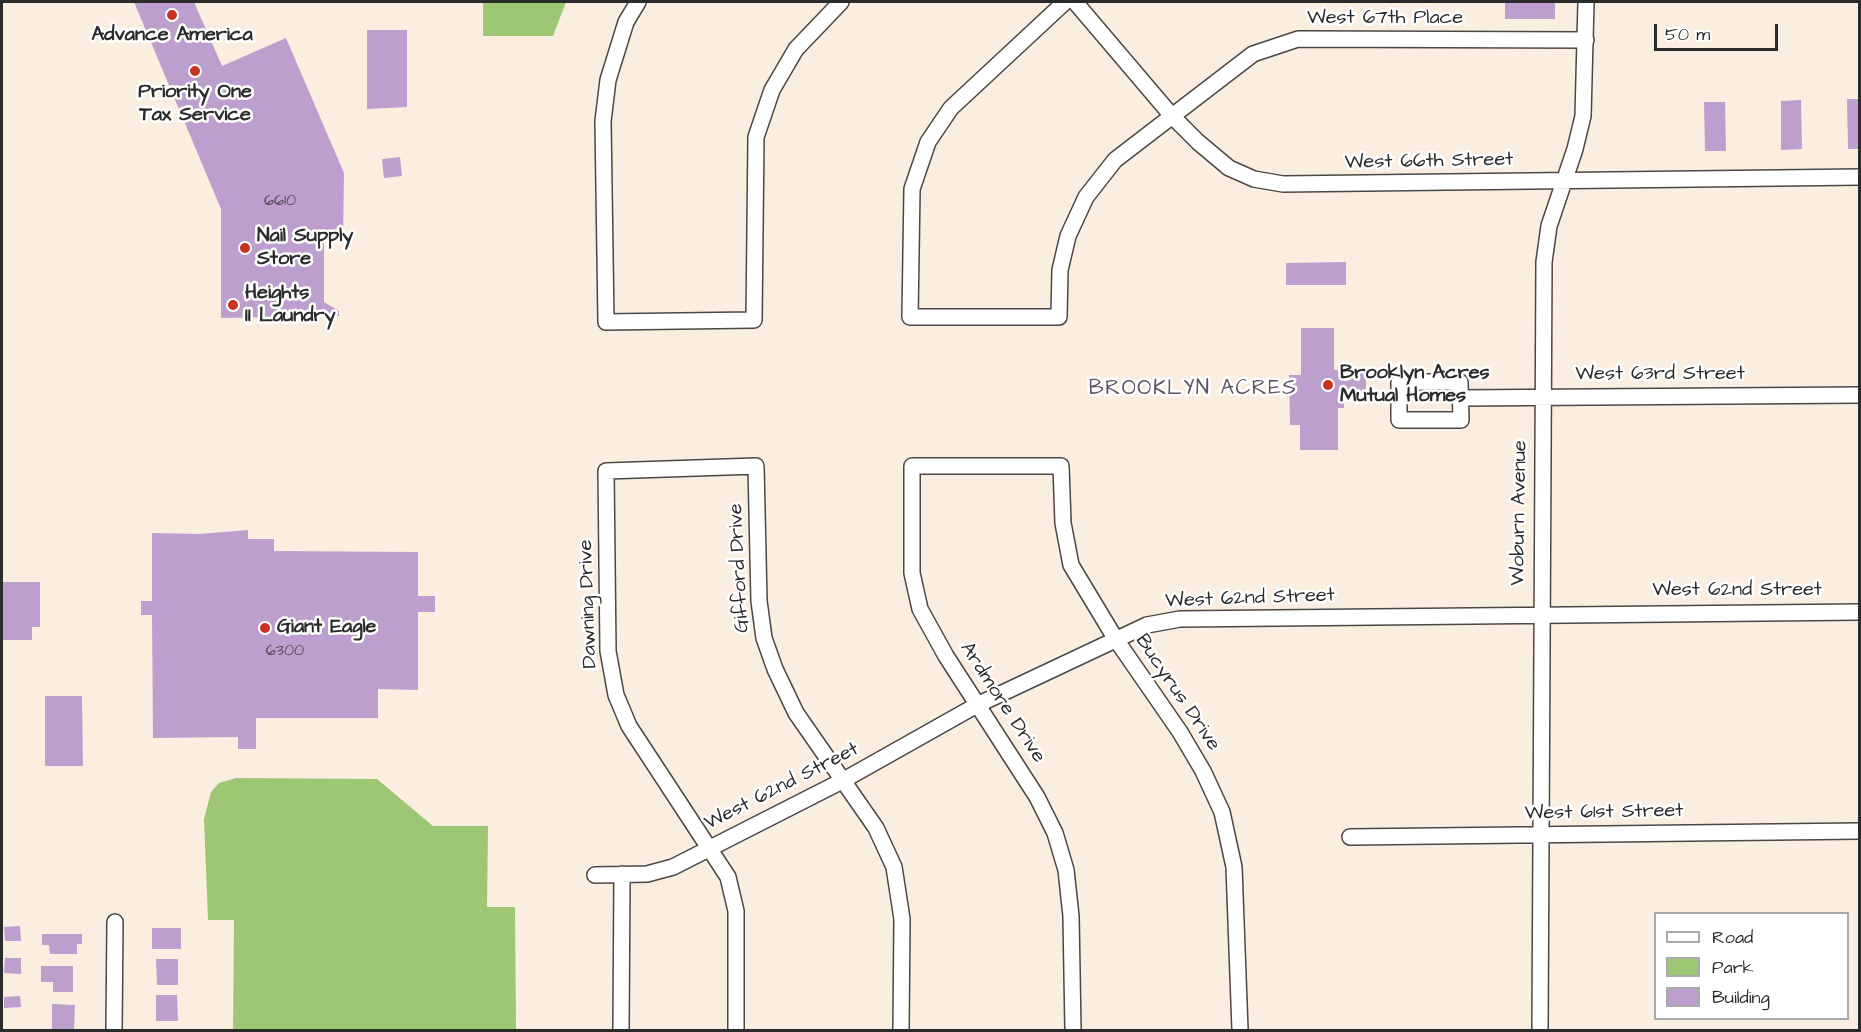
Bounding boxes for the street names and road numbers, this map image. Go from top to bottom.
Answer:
street label: West 67th Place [1307,7,1463,31]
street label: West 66th Street [1345,149,1513,175]
street label: West 63rd Street [1575,363,1745,387]
street label: Woburn Avenue [1507,440,1533,586]
street label: Gifford Drive [725,503,755,633]
street label: Dawning Drive [575,539,603,669]
street label: West 62nd Street [1652,579,1822,603]
street label: West 62nd Street [1165,584,1335,614]
street label: Bucyrus Drive [1129,630,1225,756]
street label: Ardmore Drive [954,638,1050,768]
street label: West 62nd Street [701,738,863,836]
street label: West 61st Street [1524,800,1684,826]

